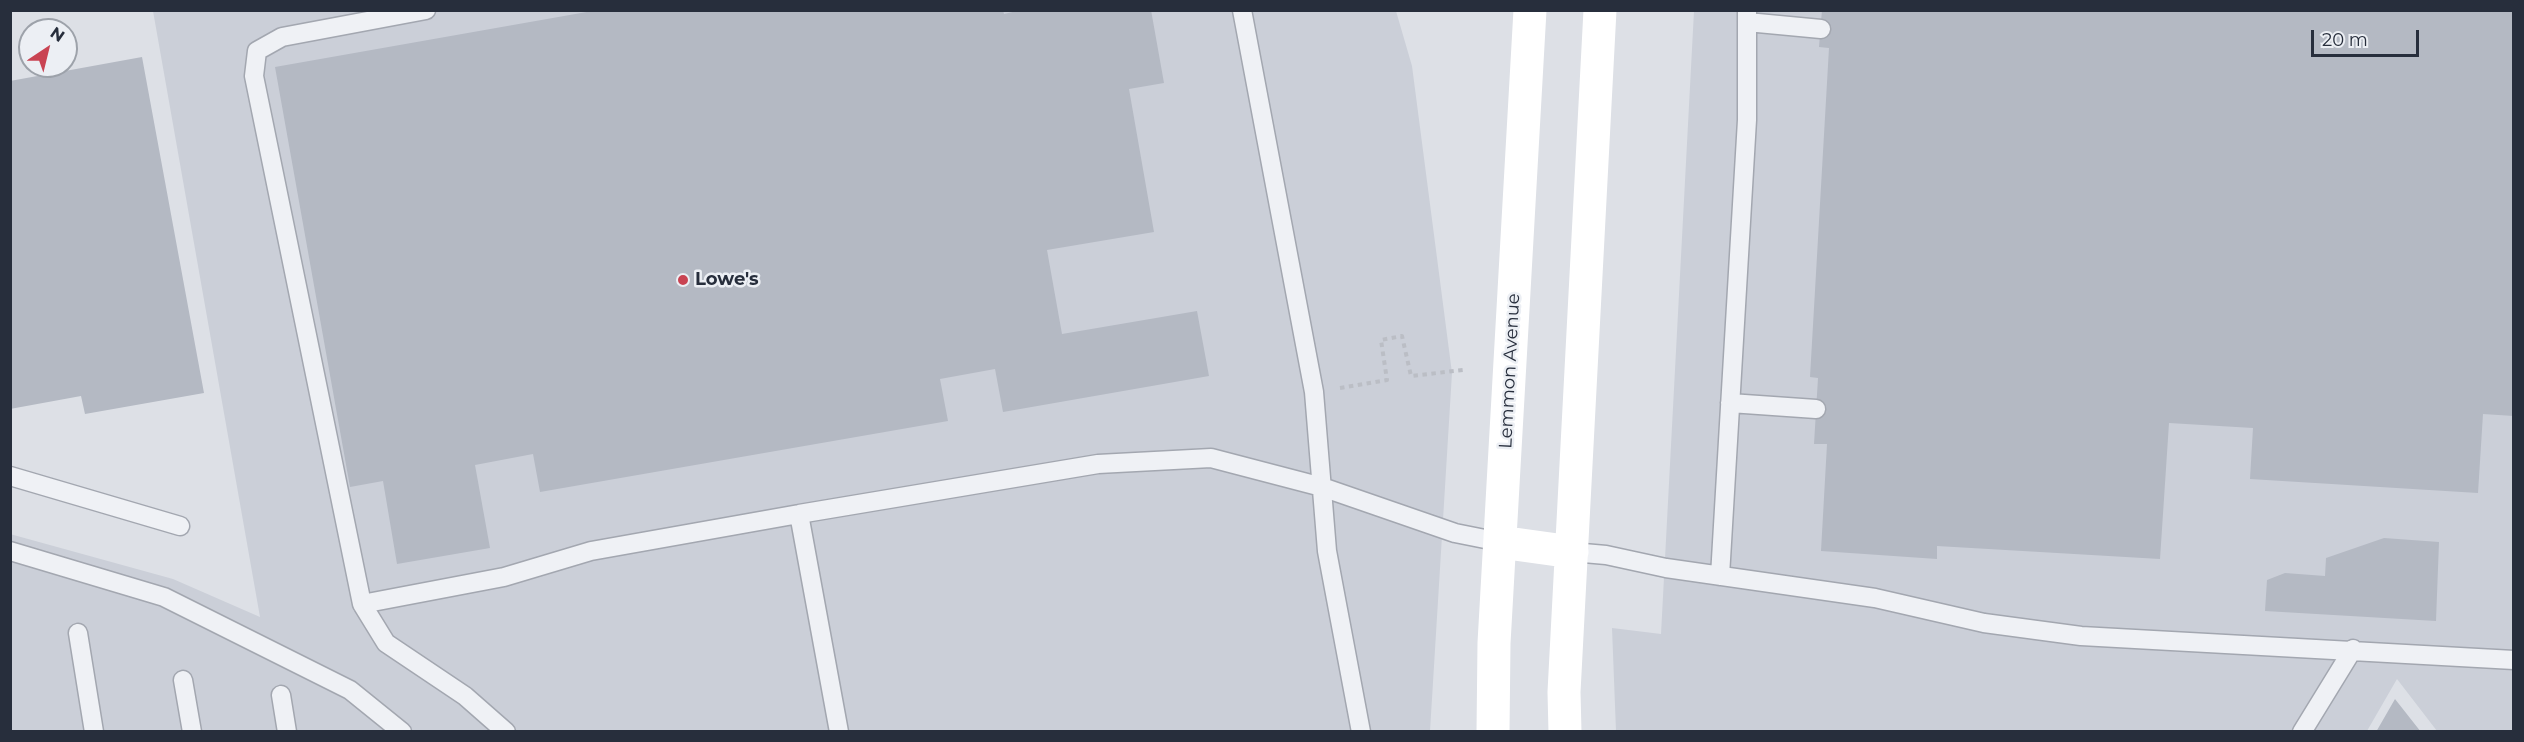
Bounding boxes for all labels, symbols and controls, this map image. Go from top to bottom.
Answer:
north arrow [18,18,78,78]
scale bar [2314,18,2422,56]
text: N [47,23,68,46]
text: 20 m [2322,29,2368,51]
place label: Lowe's [695,269,759,291]
marker: Lowe's [676,273,690,287]
street label: Lemmon Avenue [1495,293,1525,449]

